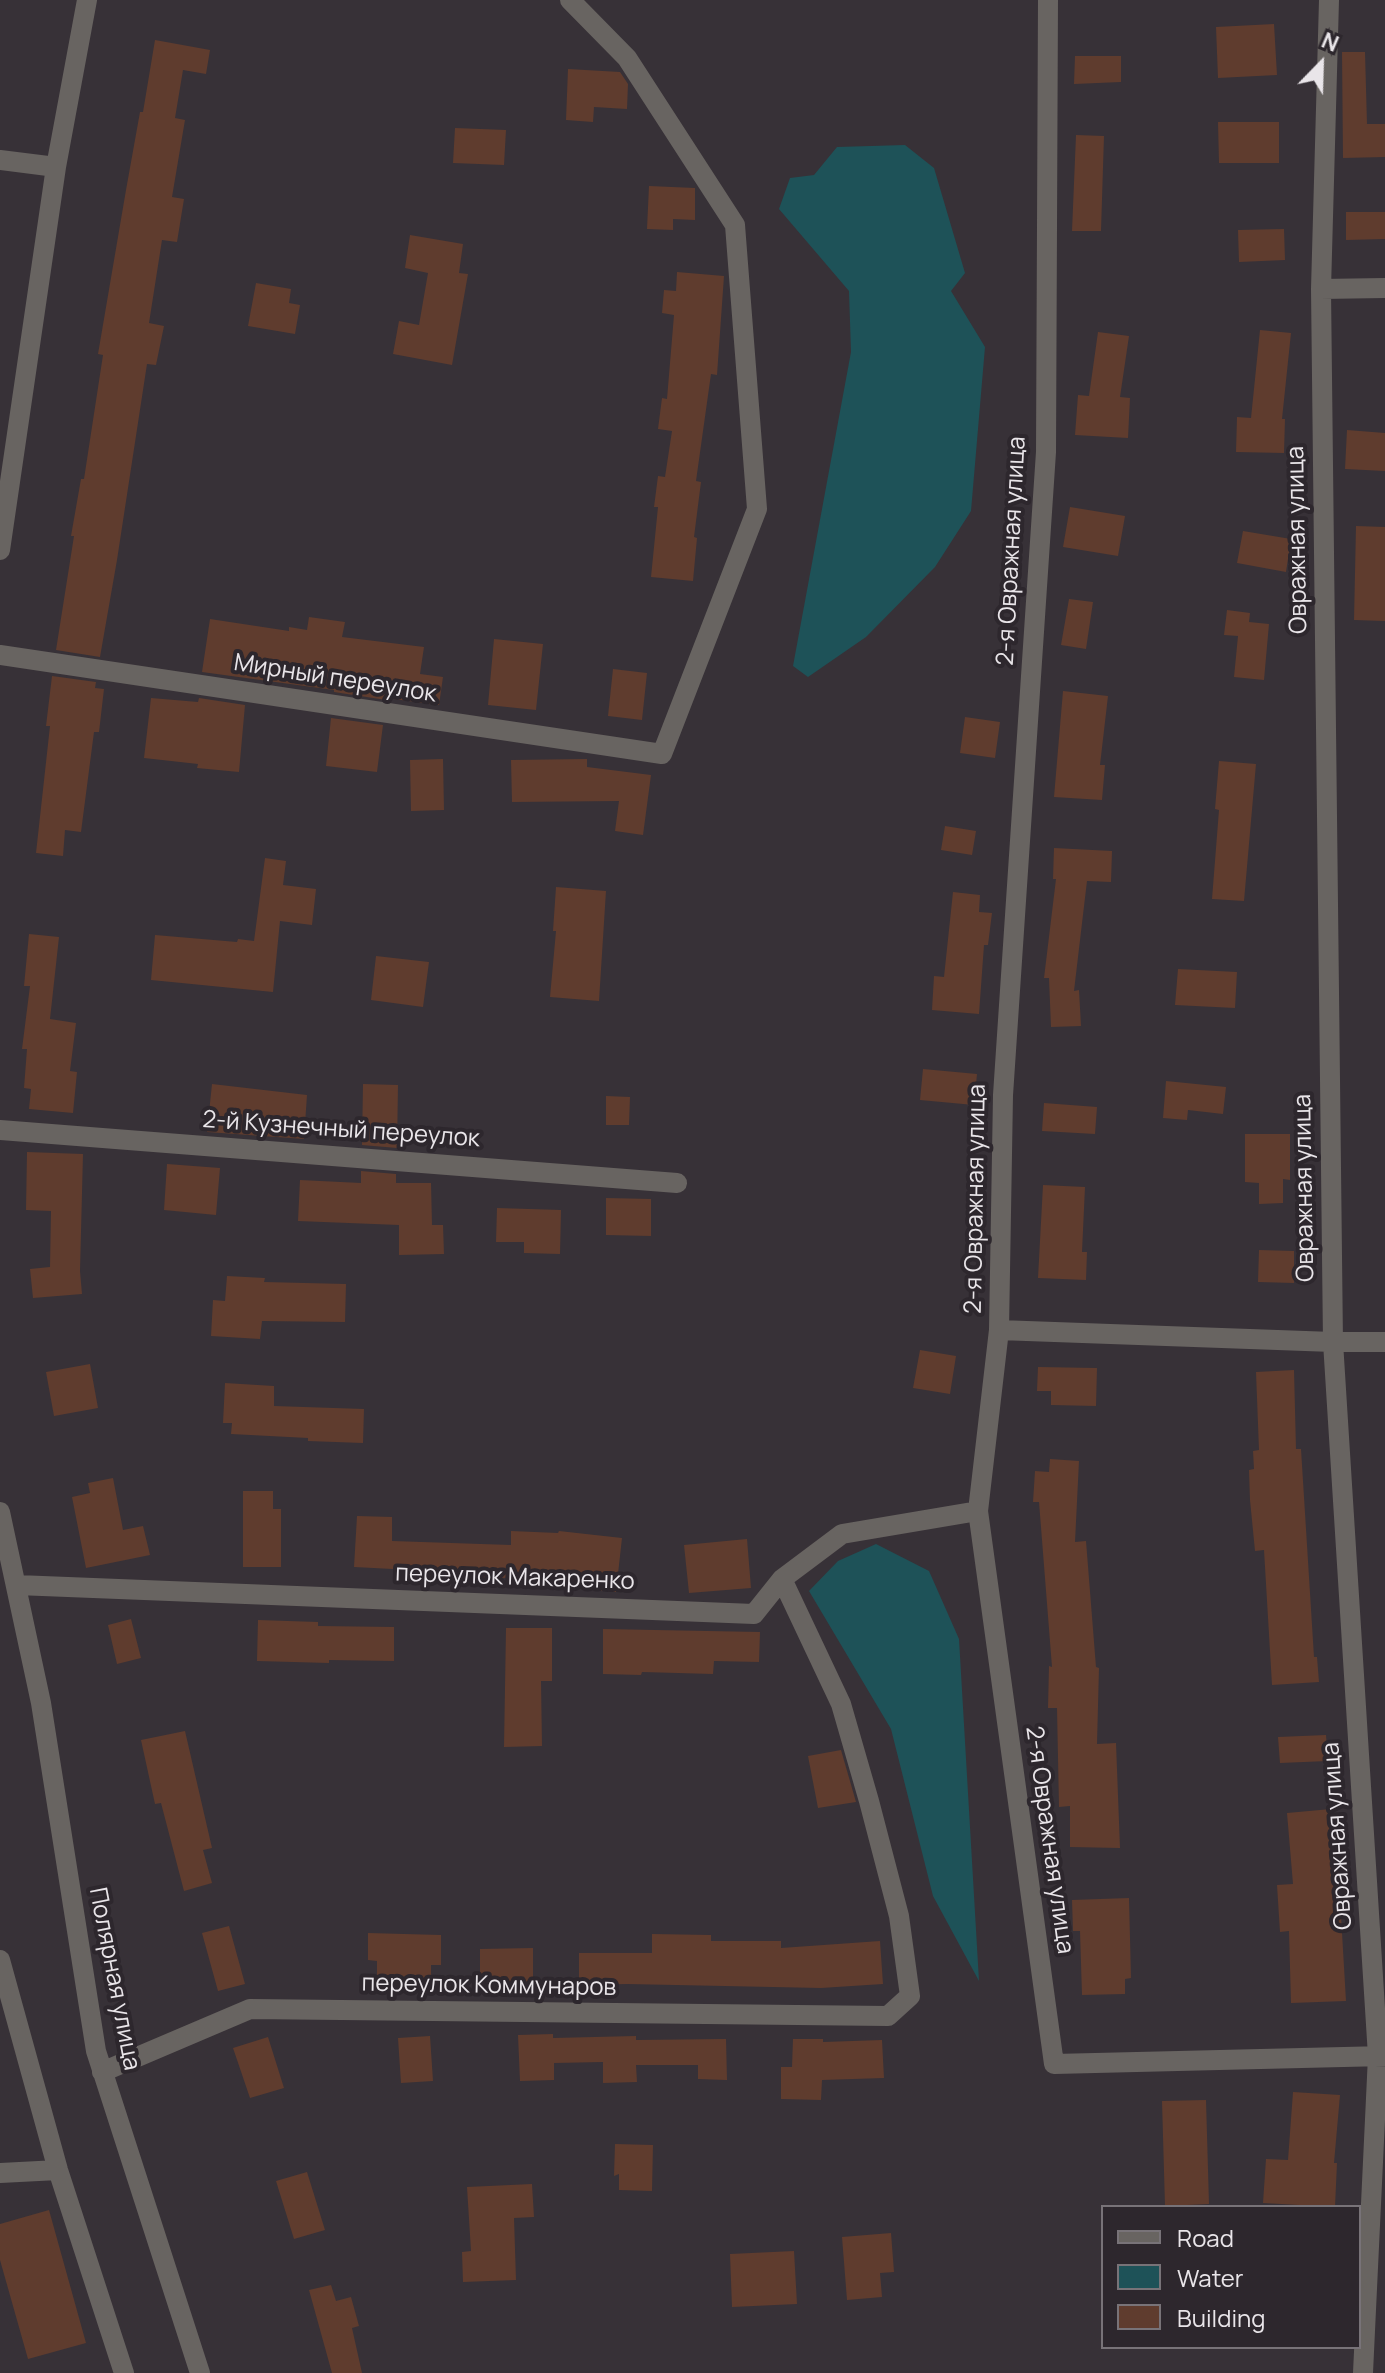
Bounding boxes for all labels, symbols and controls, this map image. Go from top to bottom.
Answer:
north arrow [1281,24,1361,104]
text: N [1317,25,1344,59]
street label: 2-я Овражная улица [992,436,1032,666]
street label: Овражная улица [1282,446,1314,634]
street label: Мирный переулок [232,649,438,709]
street label: 2-я Овражная улица [960,1084,992,1314]
street label: Овражная улица [1289,1094,1321,1282]
street label: 2-й Кузнечный переулок [201,1106,481,1154]
street label: переулок Макаренко [395,1559,635,1597]
street label: 2-я Овражная улица [1019,1724,1079,1956]
street label: Овражная улица [1317,1741,1359,1931]
street label: Полярная улица [82,1885,146,2073]
street label: переулок Коммунаров [361,1969,617,2003]
legend [1101,2205,1361,2349]
text: Road [1177,2221,1234,2254]
text: Water [1177,2261,1244,2294]
text: Building [1177,2301,1265,2334]

